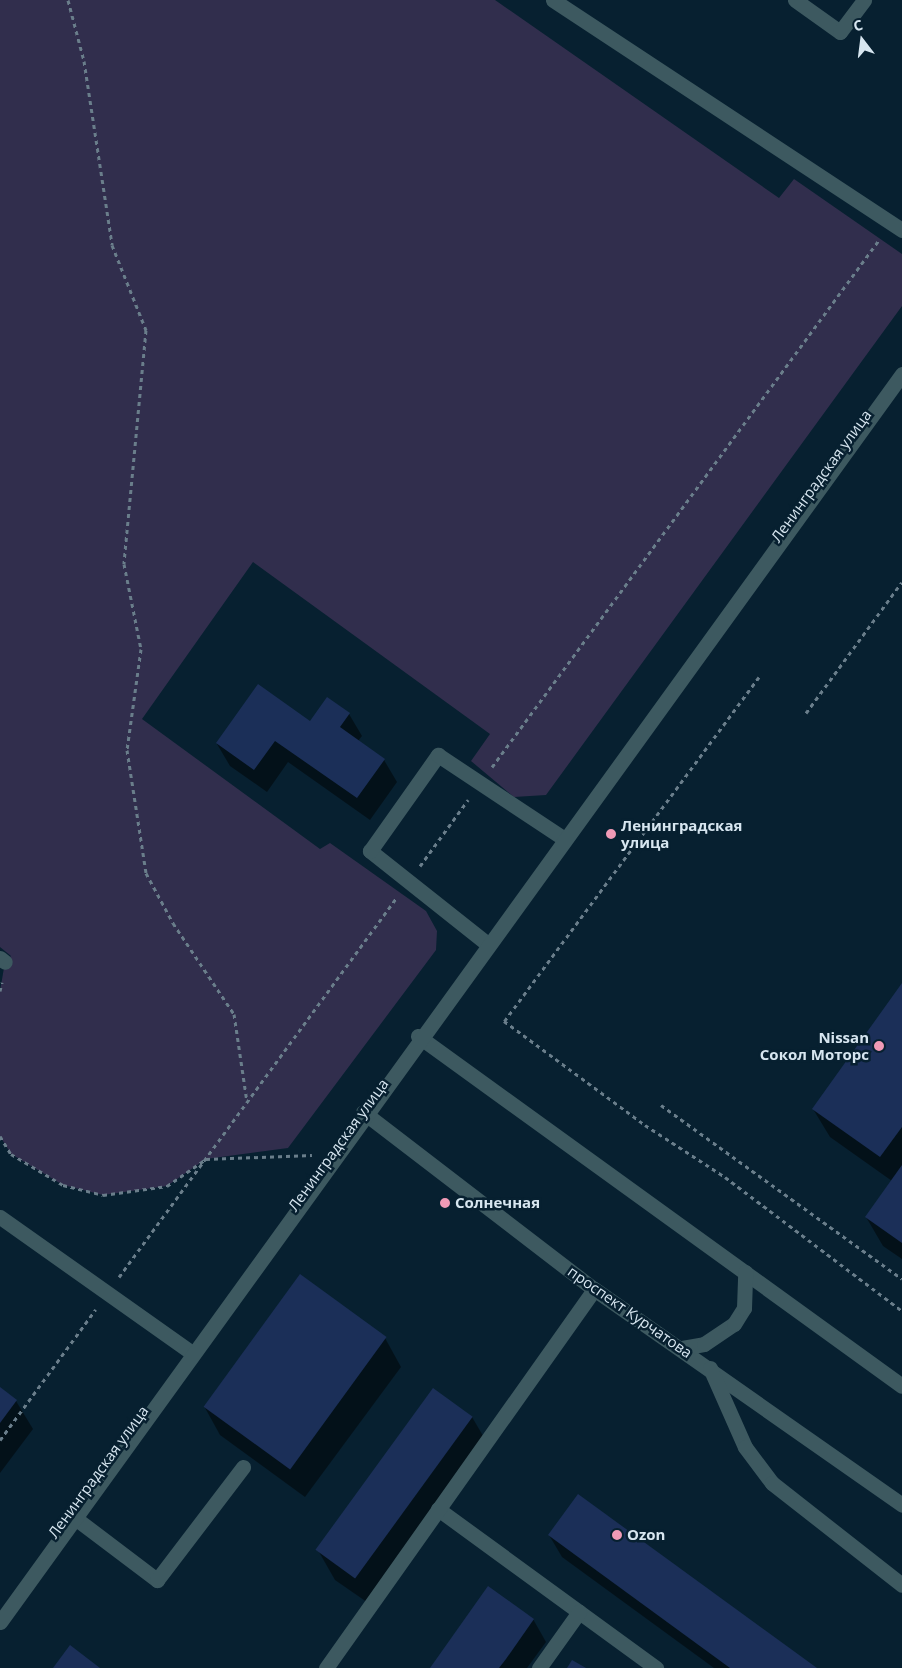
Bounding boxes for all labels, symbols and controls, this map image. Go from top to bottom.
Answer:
north arrow [837,15,887,65]
text: С [851,15,865,35]
street label: Ленинградская улица [767,406,875,546]
place label: Ленинградская улица [621,816,742,851]
marker: Ленинградская улица [605,828,617,840]
place label: Nissan Сокол Моторс [760,1028,869,1063]
marker: Nissan Сокол Моторс [873,1040,885,1052]
street label: Ленинградская улица [284,1075,392,1215]
place label: Солнечная [455,1194,540,1212]
marker: Солнечная [439,1197,451,1209]
street label: проспект Курчатова [564,1262,696,1362]
street label: Ленинградская улица [44,1402,152,1542]
place label: Ozon [627,1526,665,1544]
marker: Ozon [611,1529,623,1541]

